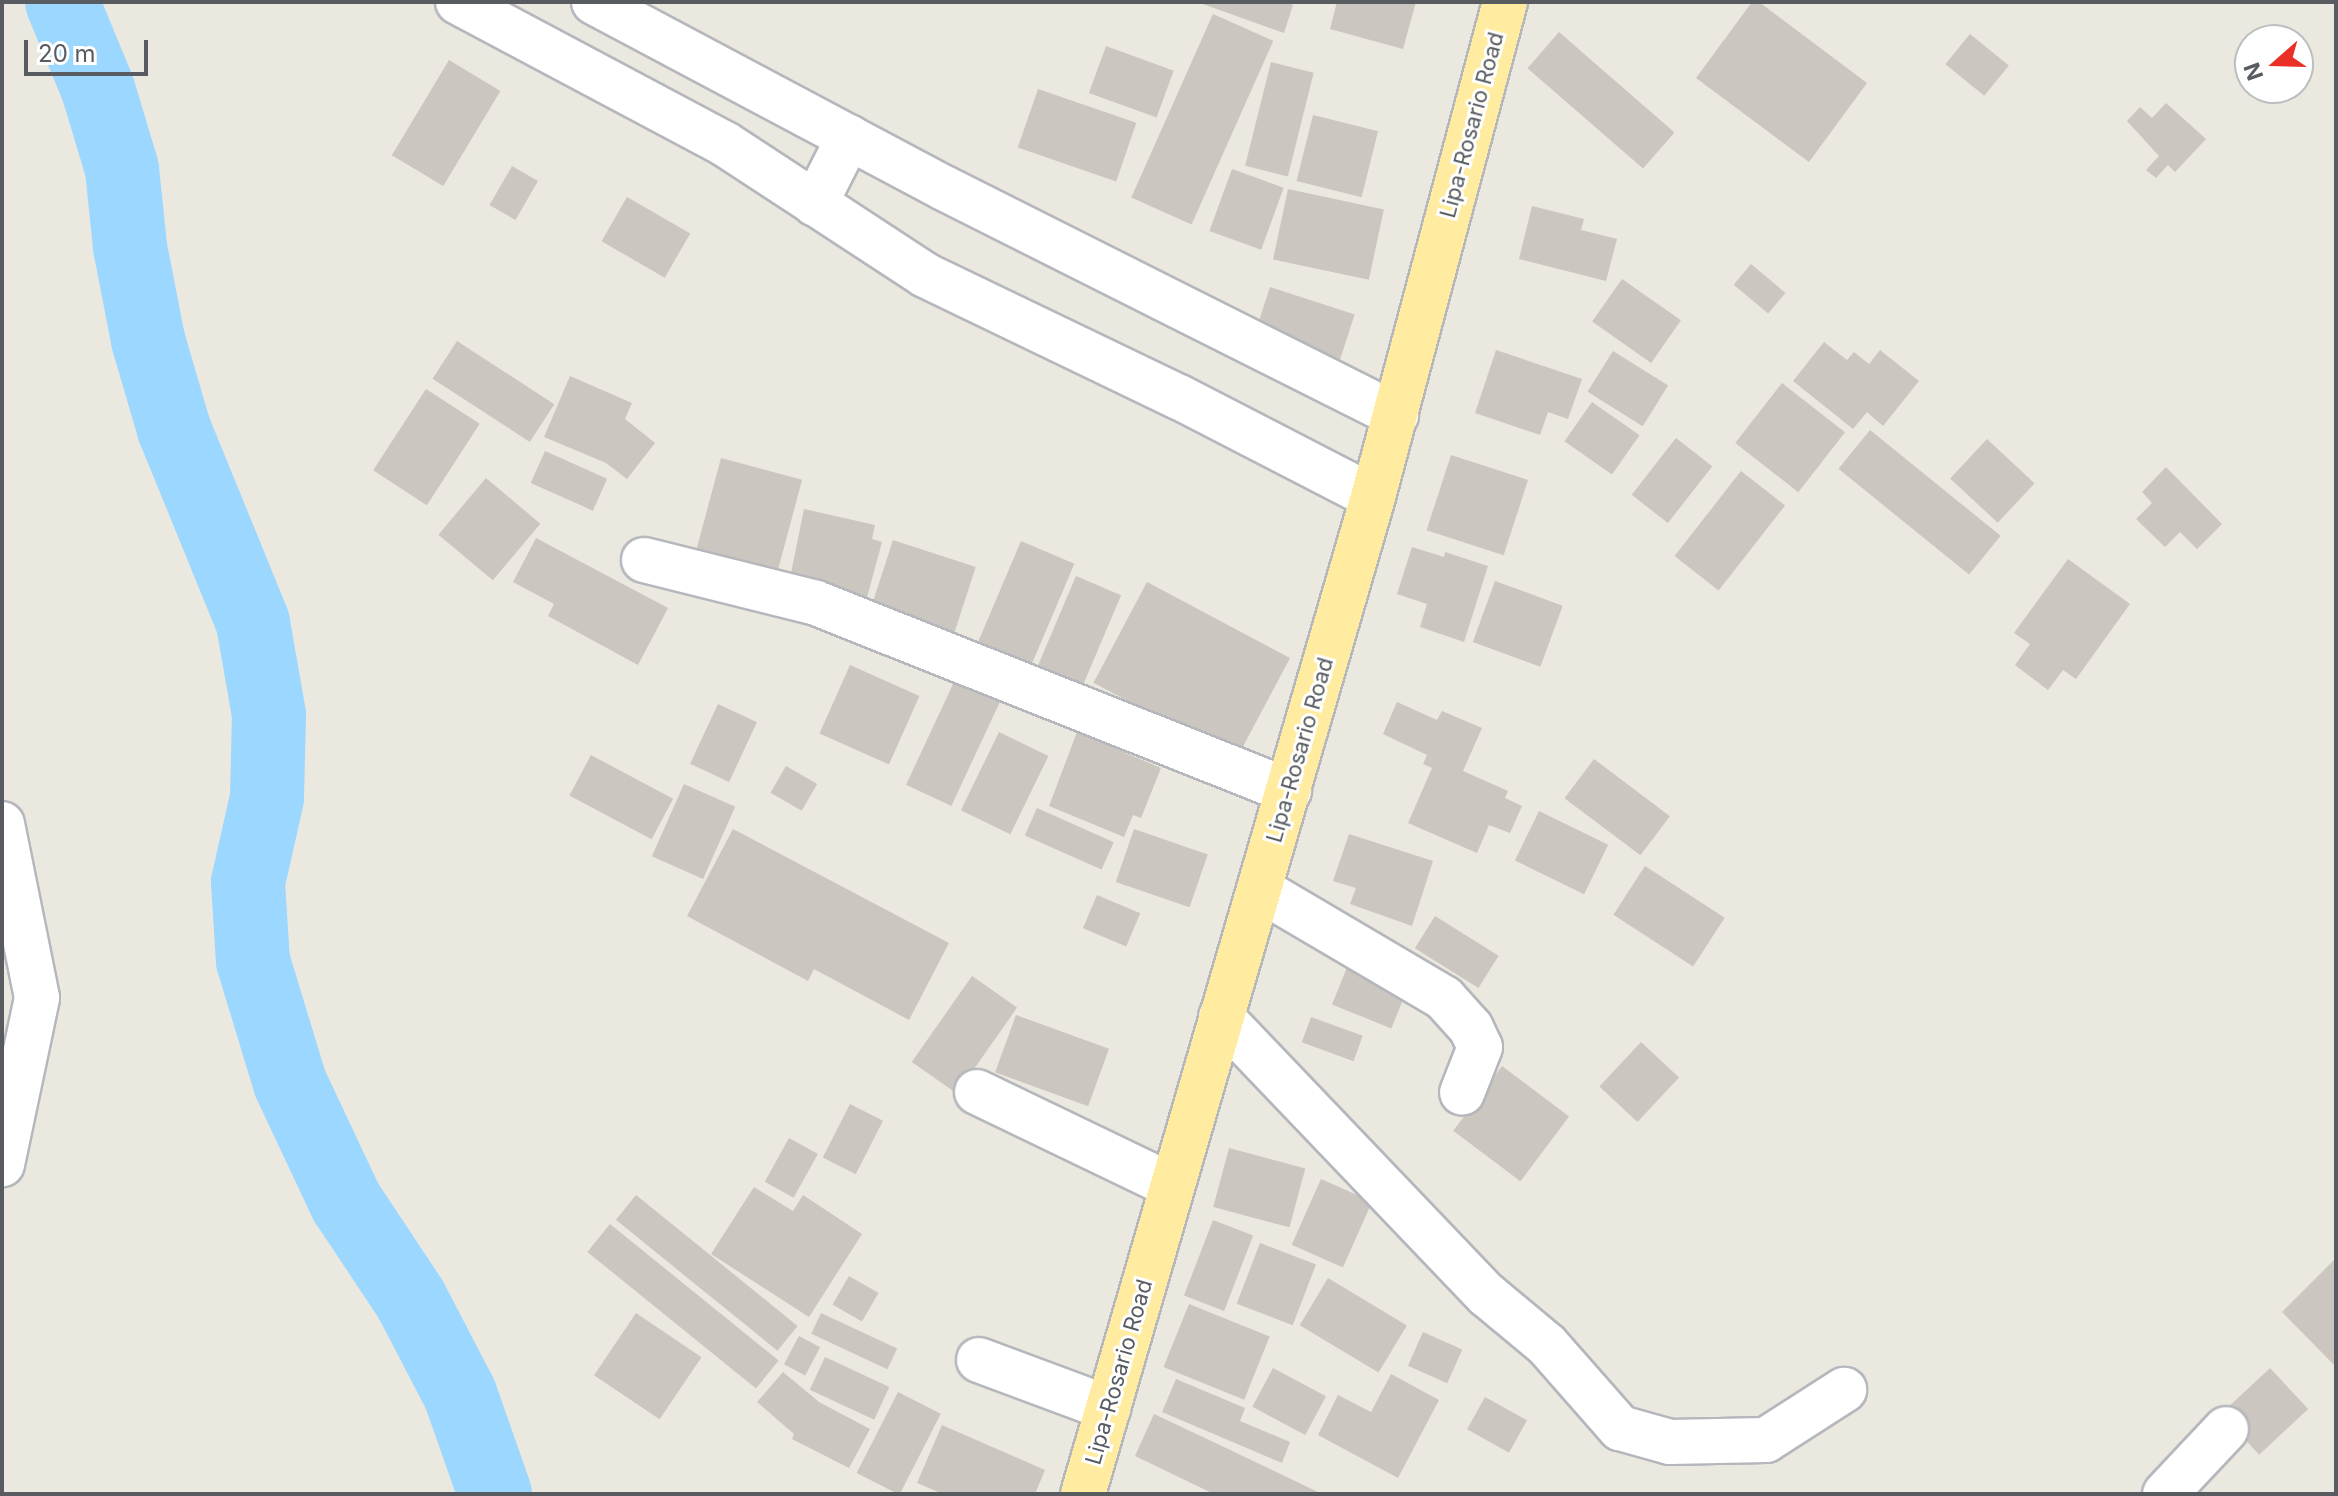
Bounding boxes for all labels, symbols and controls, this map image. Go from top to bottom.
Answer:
scale bar [28,24,152,74]
north arrow [2234,24,2314,104]
street label: Lipa-Rosario Road [1434,29,1510,221]
text: 20 m [38,39,96,68]
text: N [2238,59,2268,84]
street label: Lipa-Rosario Road [1261,654,1339,846]
street label: Lipa-Rosario Road [1080,1276,1158,1468]

